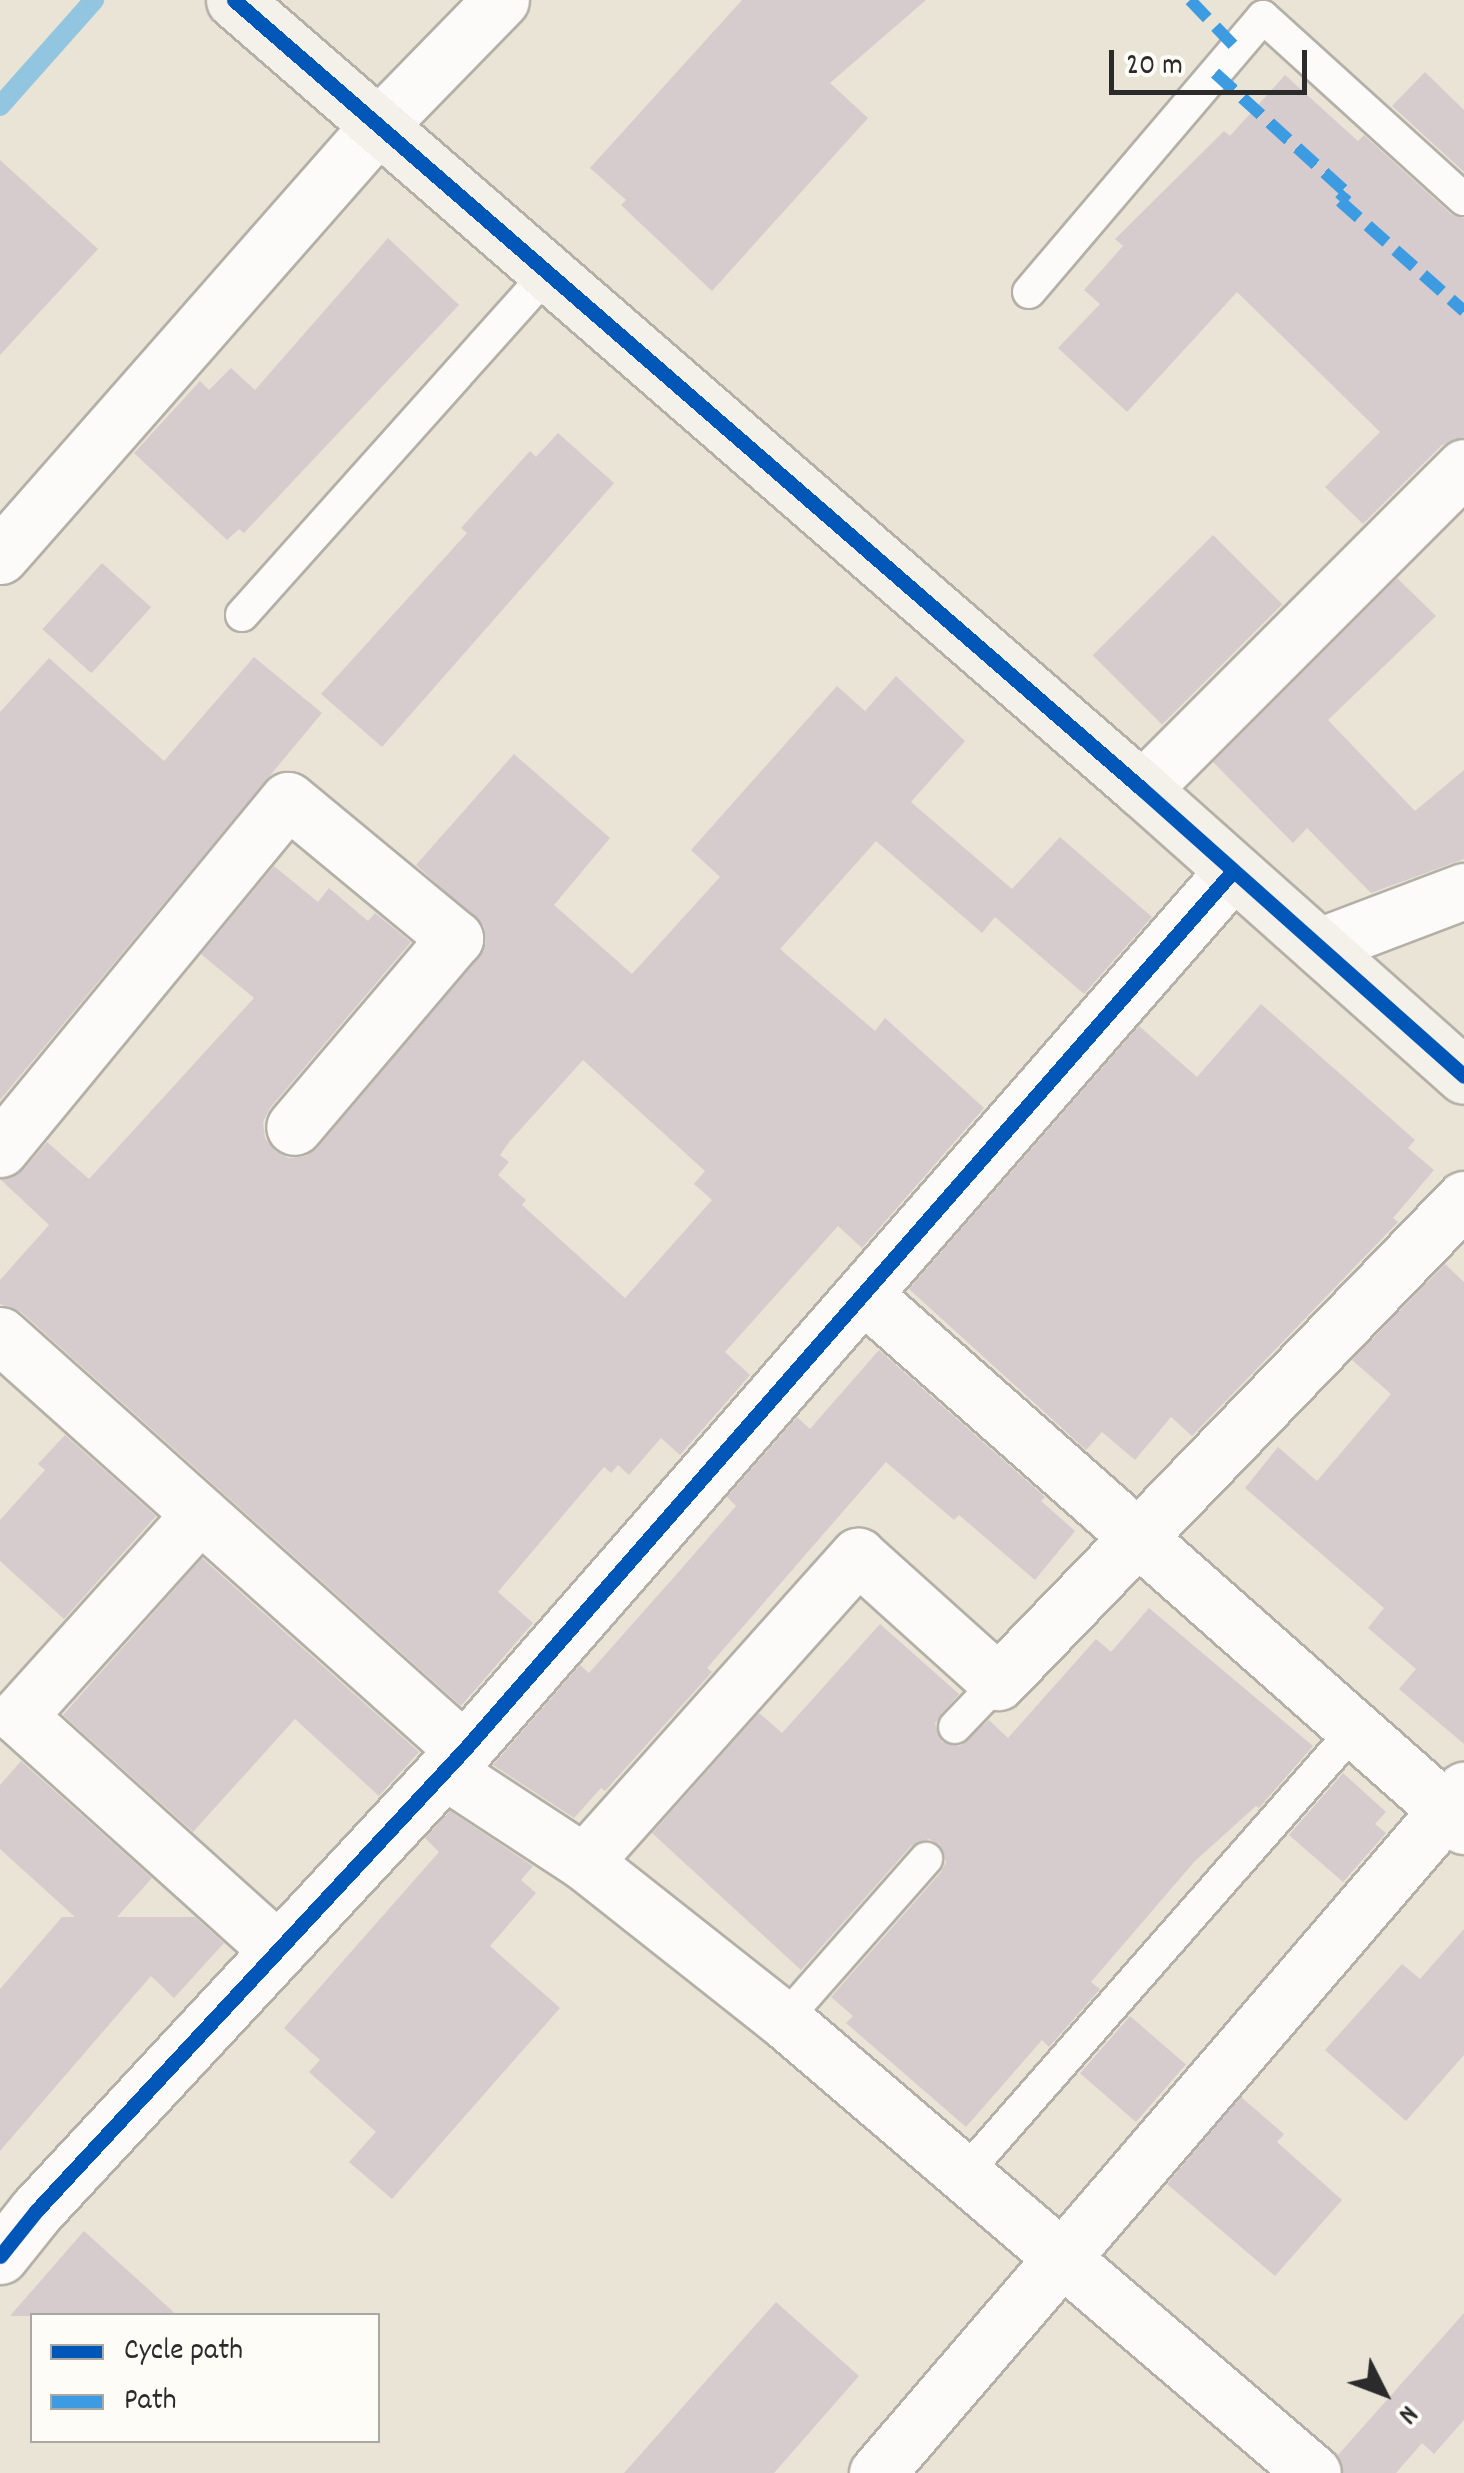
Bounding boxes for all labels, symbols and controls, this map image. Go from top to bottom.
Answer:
scale bar [1114,30,1312,92]
text: 20 m [1126,46,1183,89]
legend [30,2313,380,2443]
text: Cycle path [124,2331,243,2374]
north arrow [1334,2343,1434,2443]
text: Path [124,2381,177,2424]
text: N [1387,2395,1426,2432]

